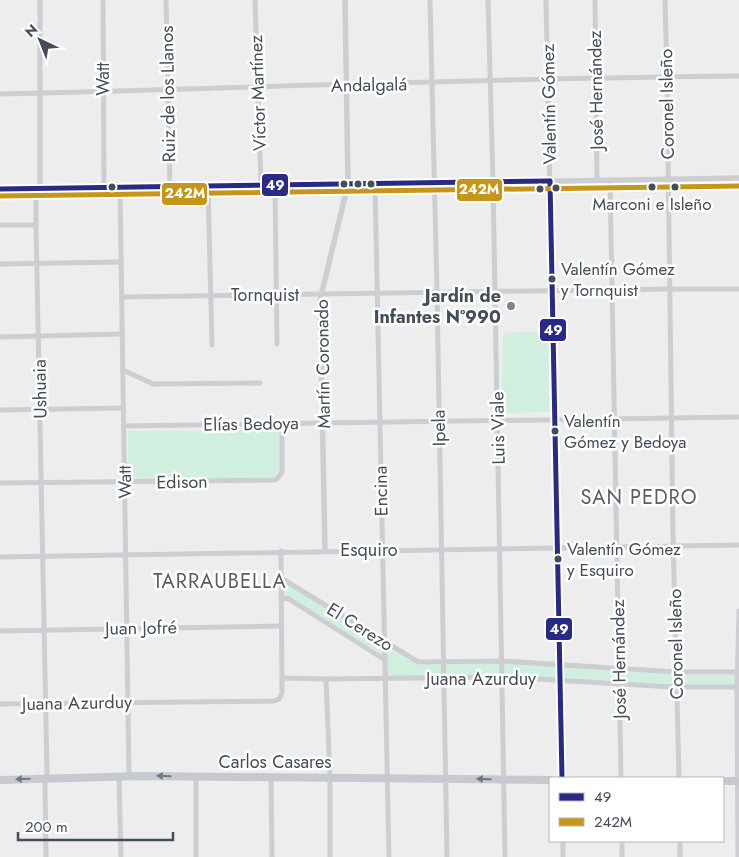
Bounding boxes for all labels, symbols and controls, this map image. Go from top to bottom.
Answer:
north arrow [15,15,65,65]
text: N [20,19,42,42]
street label: Ruiz de los Llanos [154,25,182,163]
street label: José Hernández [582,29,610,152]
street label: Víctor Martínez [243,34,273,151]
street label: Valentín Gómez [535,43,563,164]
street label: Coronel Isleño [653,48,681,159]
street label: Watt [90,62,116,96]
street label: Andalgalá [331,71,407,99]
line badge: 49 [261,173,289,197]
text: 49 [265,175,285,195]
line badge: 242M [456,178,503,202]
unlabelled marker [339,179,349,189]
unlabelled marker [353,179,363,189]
unlabelled marker [366,179,376,189]
text: 242M [459,179,499,199]
unlabelled marker [107,182,117,192]
line badge: 242M [161,182,208,206]
marker: Marconi e Isleño [647,182,657,192]
unlabelled marker [670,182,680,192]
text: 242M [165,183,205,203]
unlabelled marker [551,183,561,193]
unlabelled marker [535,184,545,194]
place label: Marconi e Isleño [592,192,712,216]
place label: Valentín Gómez y Tornquist [561,257,675,302]
marker: Valentín Gómez y Tornquist [547,274,557,284]
street label: Tornquist [231,282,300,308]
place label: Jardín de Infantes Nº990 [374,283,501,330]
street label: Martín Coronado [309,299,337,429]
marker: Jardín de Infantes Nº990 [505,300,517,312]
line badge: 49 [539,318,567,342]
text: 49 [543,320,563,340]
street label: Ushuaia [26,359,54,419]
street label: Luis Viale [484,391,512,465]
street label: Ipela [426,409,452,447]
place label: Valentín Gómez y Bedoya [564,409,686,454]
street label: Elías Bedoya [203,410,299,438]
marker: Valentín Gómez y Bedoya [550,426,560,436]
street label: Watt [112,464,138,499]
street label: Encina [368,465,394,517]
street label: Edison [156,469,208,495]
district label: SAN PEDRO [580,483,698,512]
street label: Esquiro [340,537,398,563]
place label: Valentín Gómez y Esquiro [567,537,681,582]
marker: Valentín Gómez y Esquiro [553,554,563,564]
district label: TARRAUBELLA [153,567,287,596]
street label: Coronel Isleño [662,588,690,699]
street label: El Cerezo [322,596,398,658]
street label: José Hernández [605,598,633,721]
street label: Juan Jofré [103,614,177,642]
line badge: 49 [545,617,573,641]
text: 49 [549,619,569,639]
street label: Juana Azurduy [424,666,536,692]
street label: Juana Azurduy [20,689,132,717]
street label: Carlos Casares [218,749,332,775]
one-way arrow [156,772,172,780]
one-way arrow [476,775,492,783]
one-way arrow [15,776,31,784]
legend [549,777,724,842]
text: 49 [594,786,611,808]
scale bar [18,810,172,842]
text: 242M [594,811,632,833]
text: 200 m [25,816,68,838]

